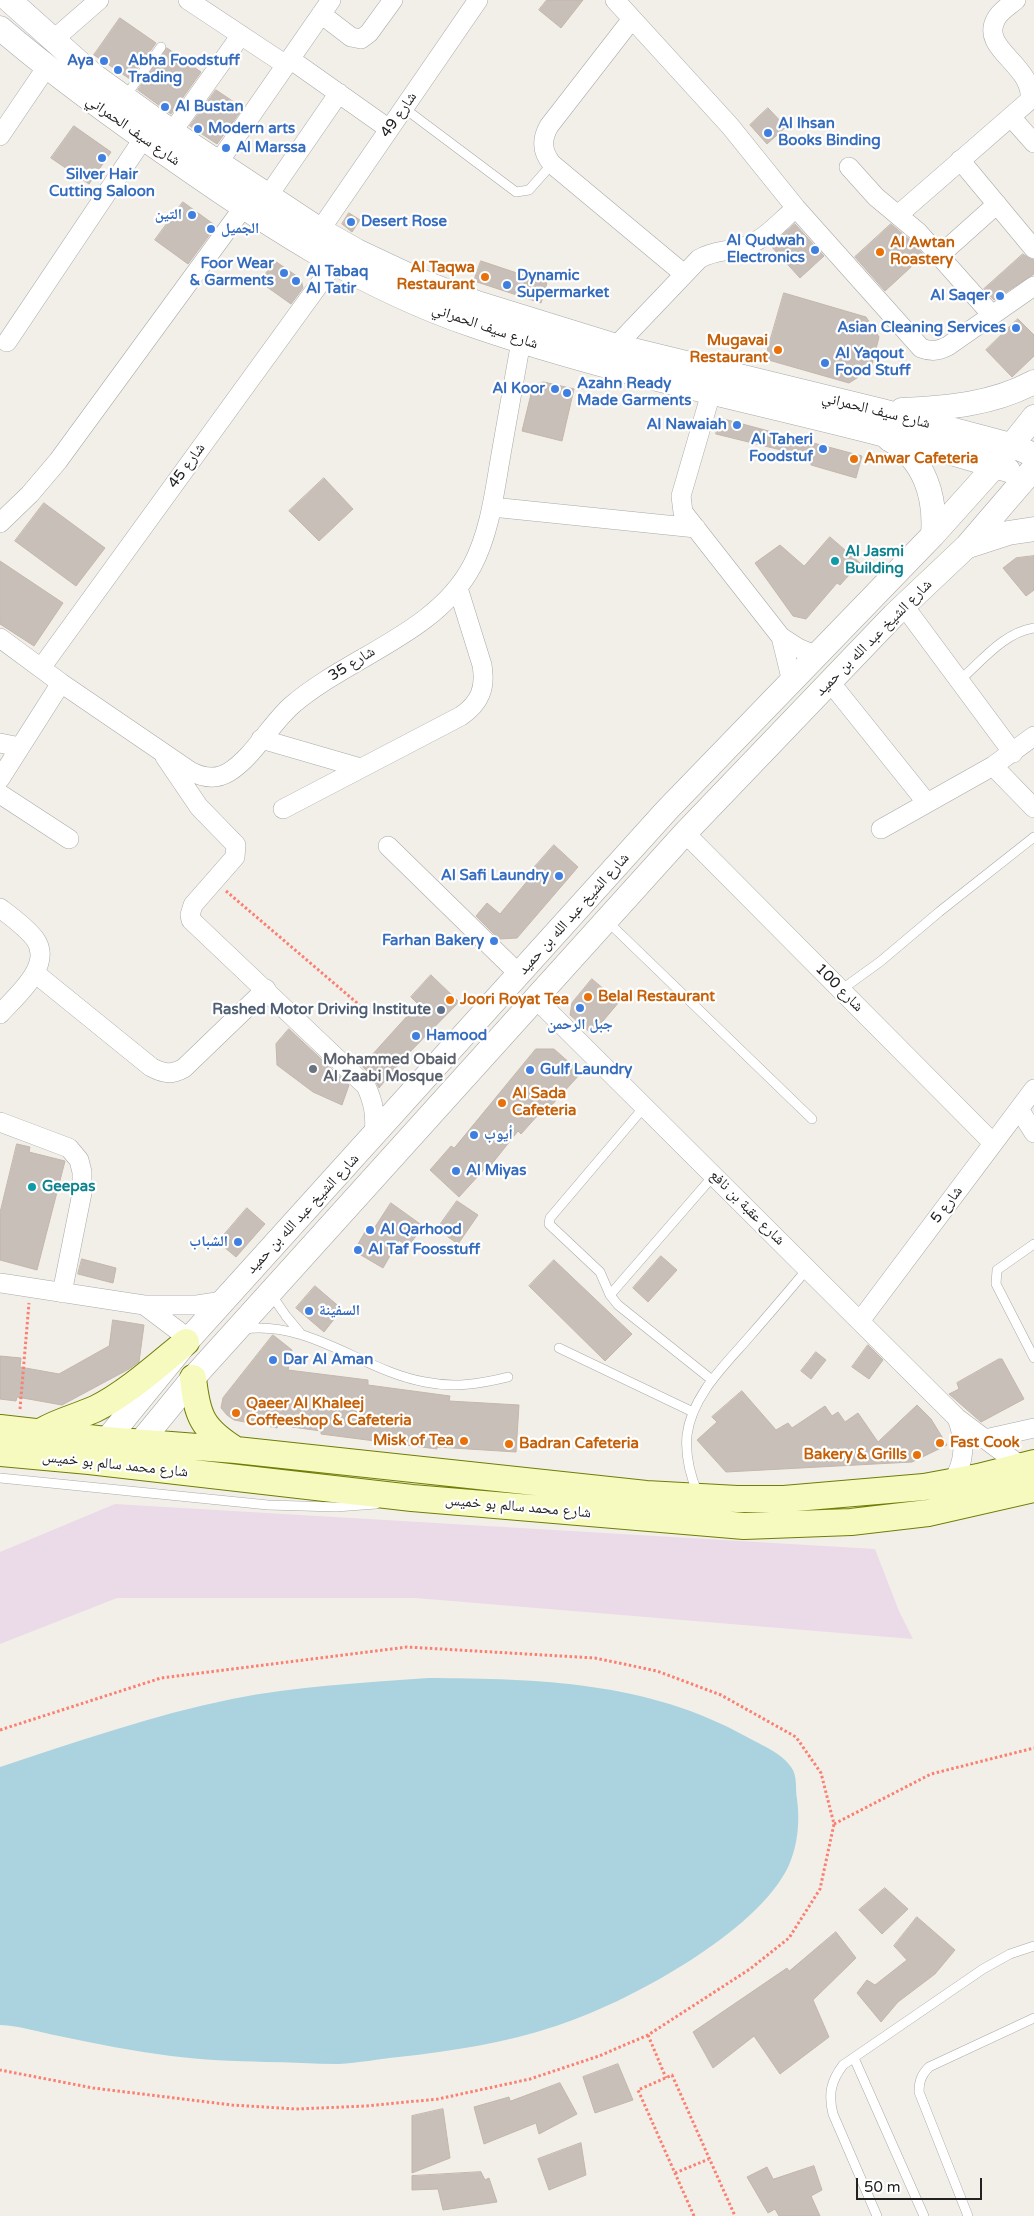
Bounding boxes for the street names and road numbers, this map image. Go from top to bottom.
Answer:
street label: شارع 49 [377,89,421,141]
street label: شارع سيف الحمراني [82,92,184,170]
street label: شارع سيف الحمراني [430,300,540,354]
street label: شارع سيف الحمراني [820,389,932,433]
street label: شارع 45 [165,440,209,492]
street label: شارع الشيخ عبد الله بن حميد [812,576,936,700]
street label: شارع 35 [325,643,379,685]
street label: شارع الشيخ عبد الله بن حميد [515,849,633,979]
street label: شارع 100 [811,960,867,1016]
street label: شارع الشيخ عبد الله بن حميد [243,1150,363,1278]
street label: شارع عقبة بن نافع [706,1167,788,1249]
street label: شارع 5 [927,1183,967,1227]
street label: شارع محمد سالم بو خميس [41,1448,189,1482]
street label: شارع محمد سالم بو خميس [444,1492,592,1522]

